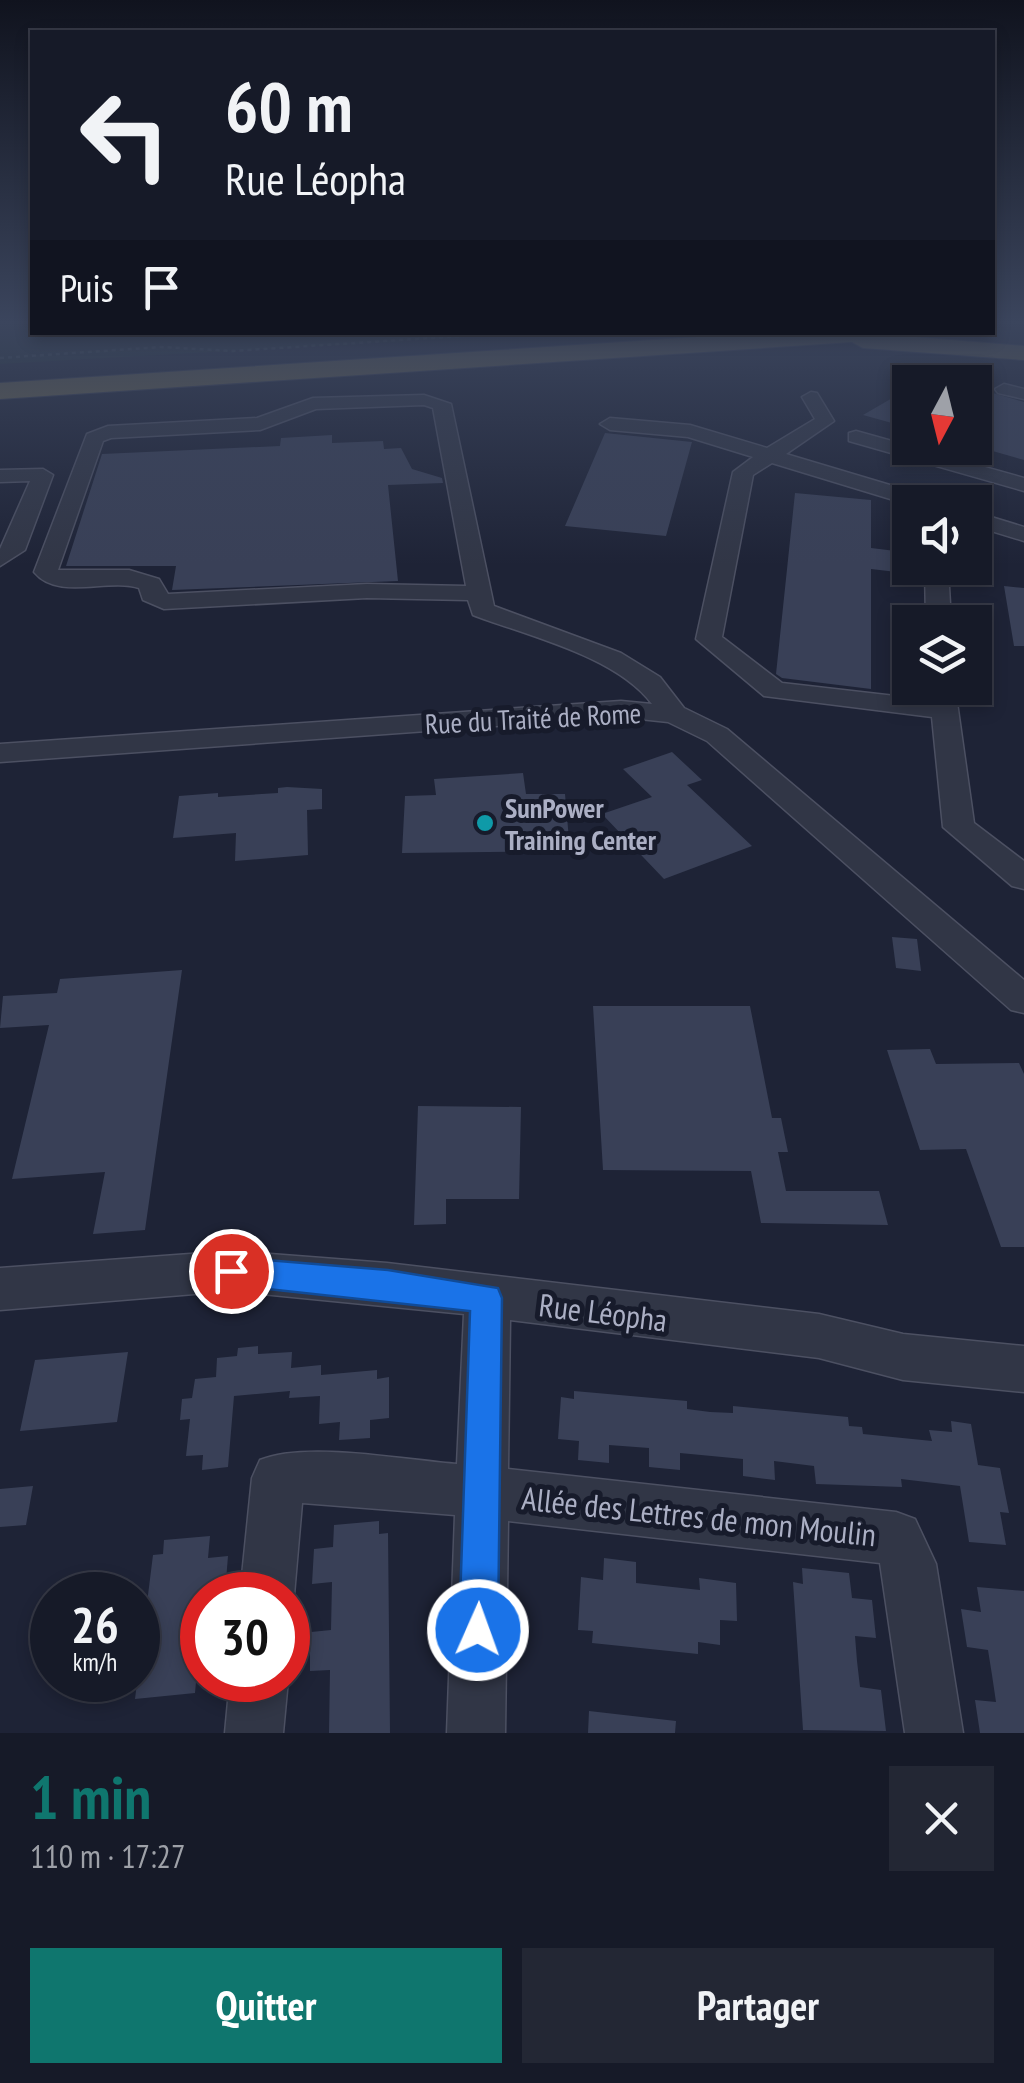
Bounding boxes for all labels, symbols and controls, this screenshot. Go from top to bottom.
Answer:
text: 60 m [225,61,353,151]
icon: left [60,70,190,200]
text: Rue Léopha [225,149,406,207]
icon: arrive [134,260,189,315]
text: Puis [60,263,114,312]
north arrow [892,365,992,465]
map controls [892,365,992,705]
button: sound [892,485,992,585]
button: layers [892,605,992,705]
street label: Rue du Traité de Rome [424,694,642,742]
place label: SunPower Training Center [505,789,657,858]
marker: SunPower Training Center [474,812,496,834]
pin [189,1229,274,1314]
icon: arrive [204,1244,259,1299]
street label: Rue Léopha [537,1283,669,1341]
street label: Allée des Lettres de mon Moulin [520,1477,878,1555]
speed limit sign: 30 [180,1572,310,1702]
position arrow [426,1578,530,1682]
text: 26 [71,1592,119,1657]
text: km/h [73,1646,117,1678]
text: 1 min [30,1758,151,1836]
button: close [889,1766,994,1871]
text: 110 m · 17:27 [30,1835,185,1877]
button: Quitter [30,1948,502,2063]
button: Partager [522,1948,994,2063]

